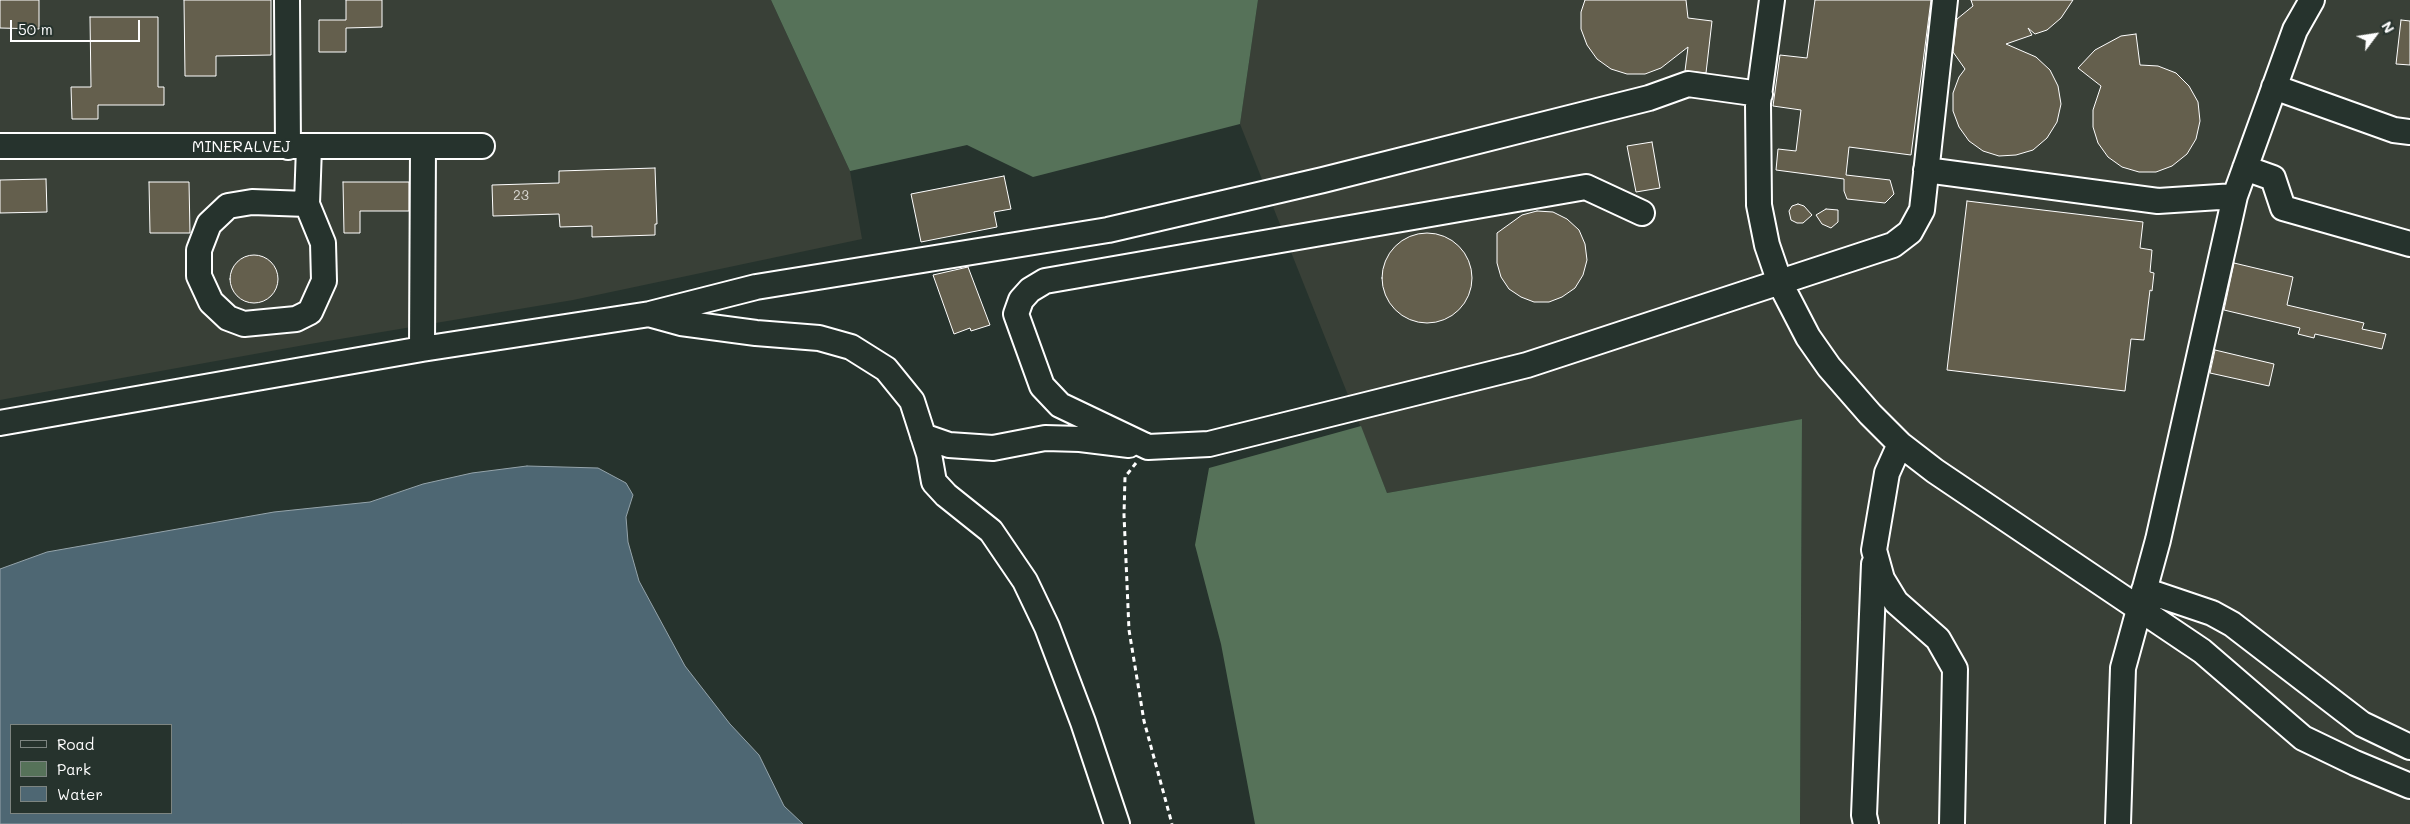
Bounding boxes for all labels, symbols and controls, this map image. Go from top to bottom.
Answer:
scale bar [12,10,142,42]
north arrow [2350,10,2400,60]
text: N [2377,18,2399,36]
text: 50 m [18,19,53,39]
street label: MINERALVEJ [192,137,290,157]
house number: 23 [513,188,529,204]
legend [10,724,172,814]
text: Road [57,734,94,754]
text: Park [57,759,91,779]
text: Water [57,784,103,804]

